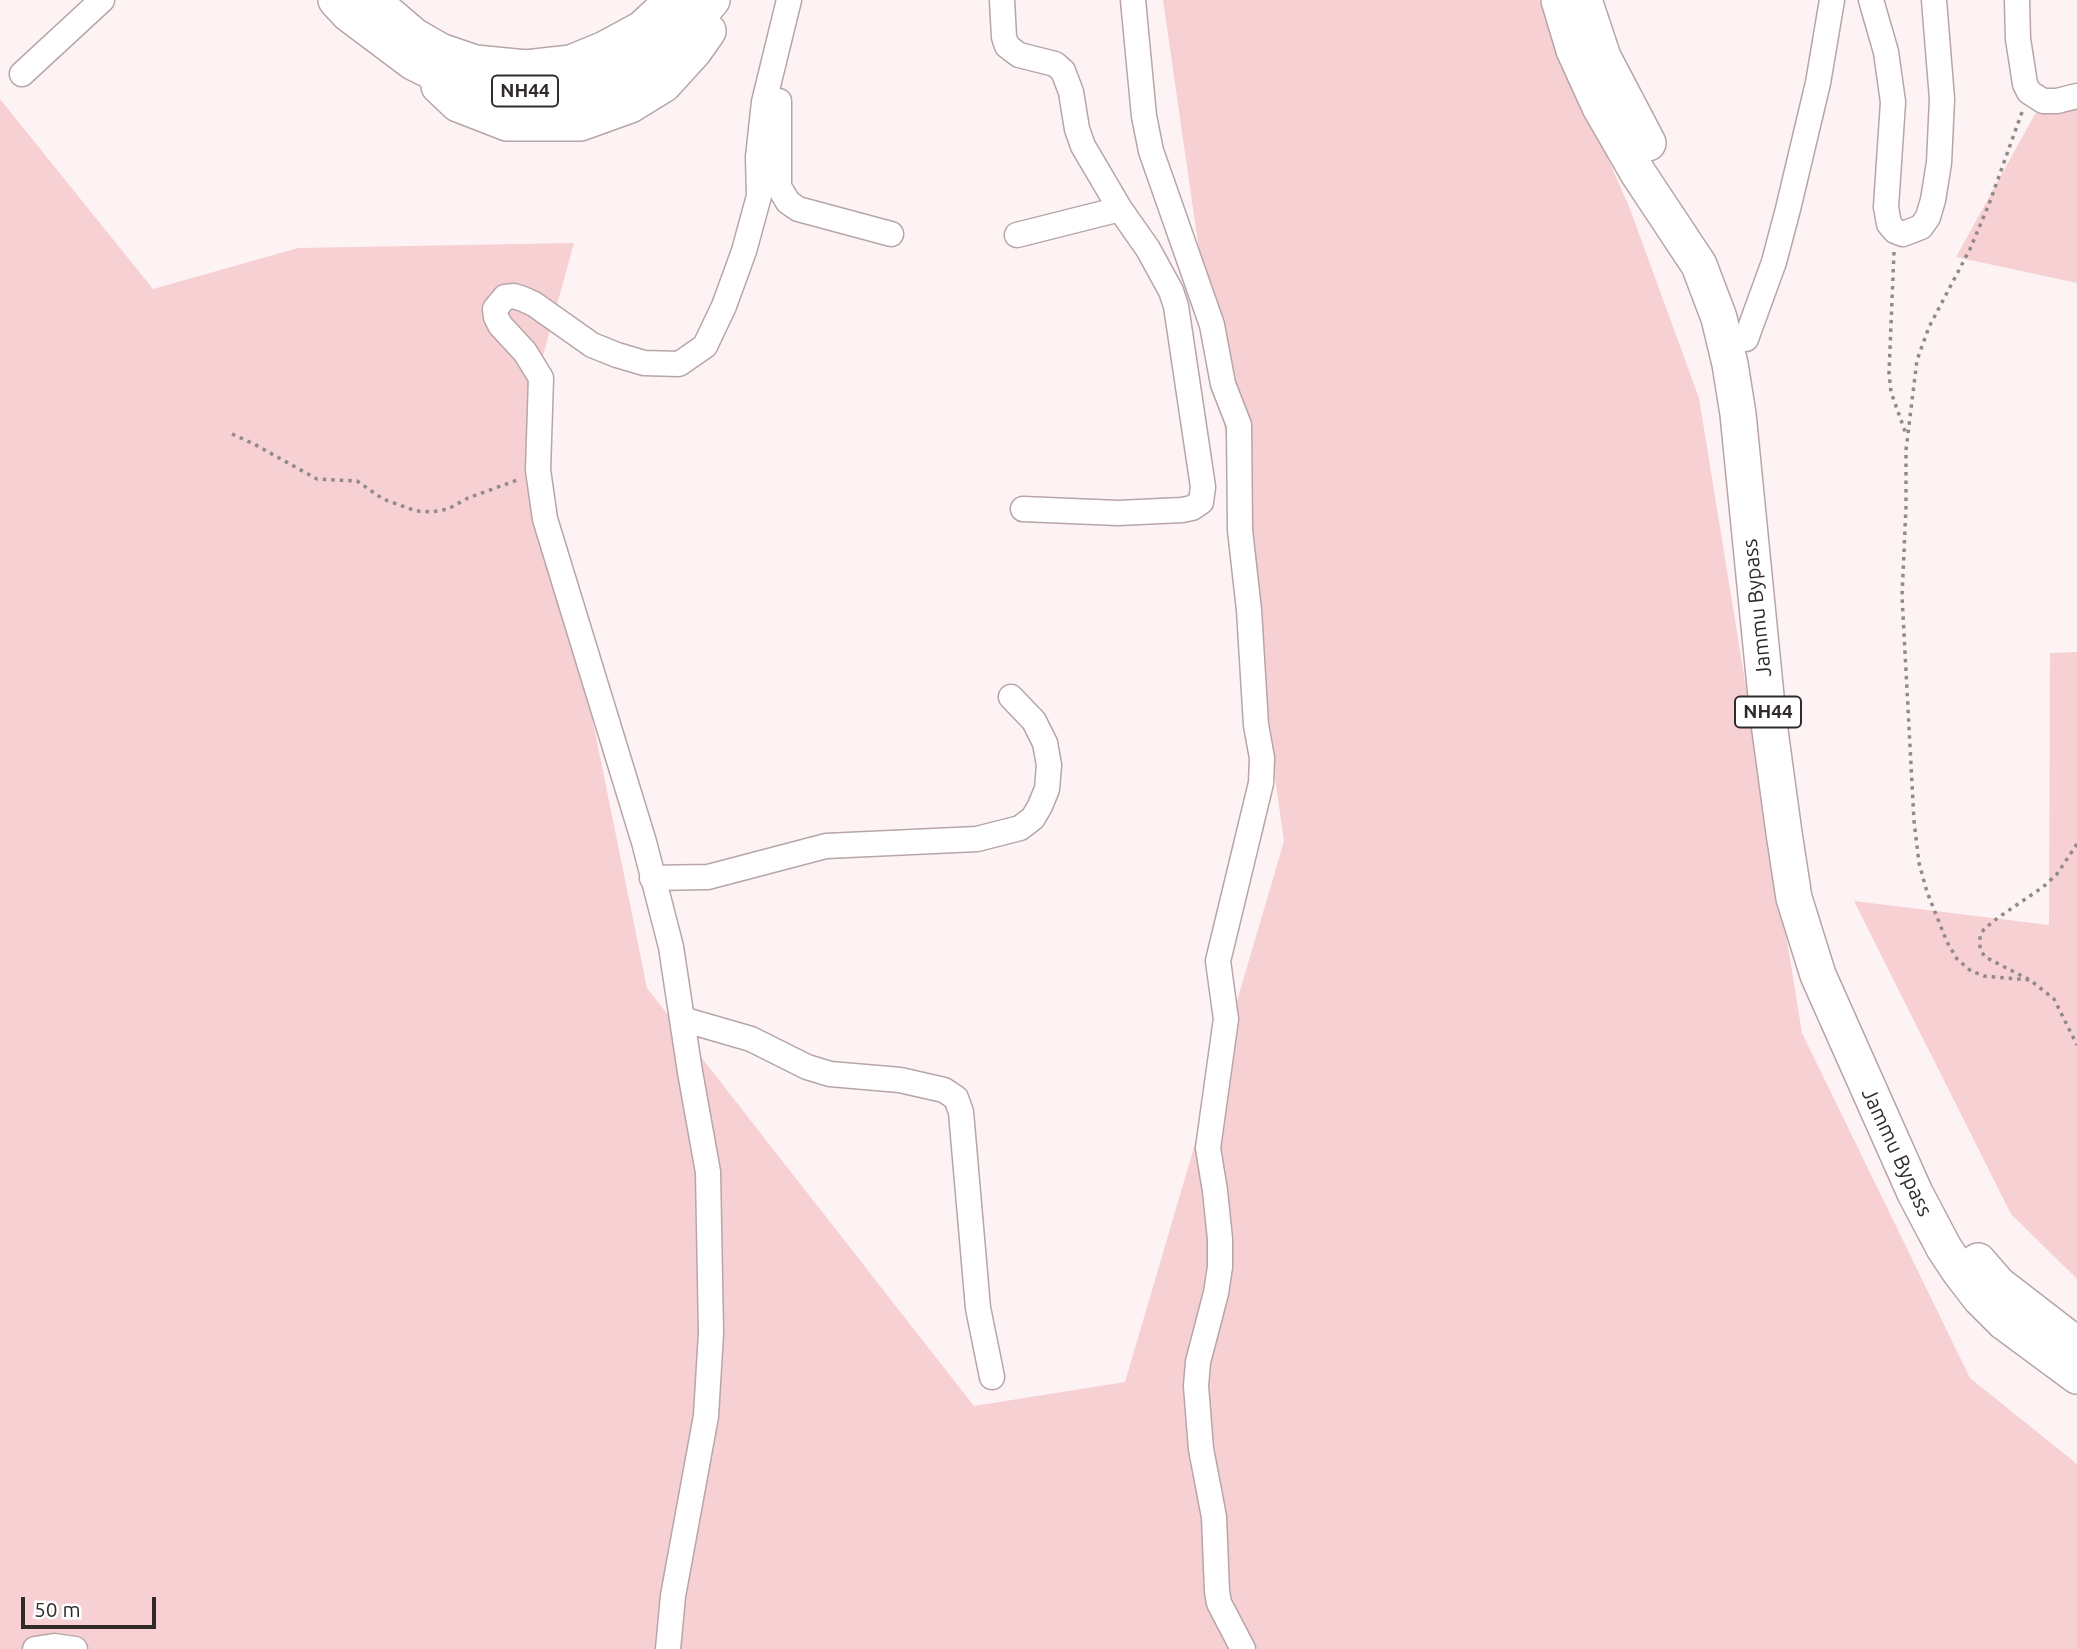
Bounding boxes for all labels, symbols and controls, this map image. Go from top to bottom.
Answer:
road number: NH44 [492,76,558,106]
street label: Jammu Bypass [1737,538,1777,678]
road number: NH44 [1735,696,1801,727]
street label: Jammu Bypass [1856,1084,1938,1220]
scale bar [24,1582,159,1626]
text: 50 m [34,1597,81,1621]

